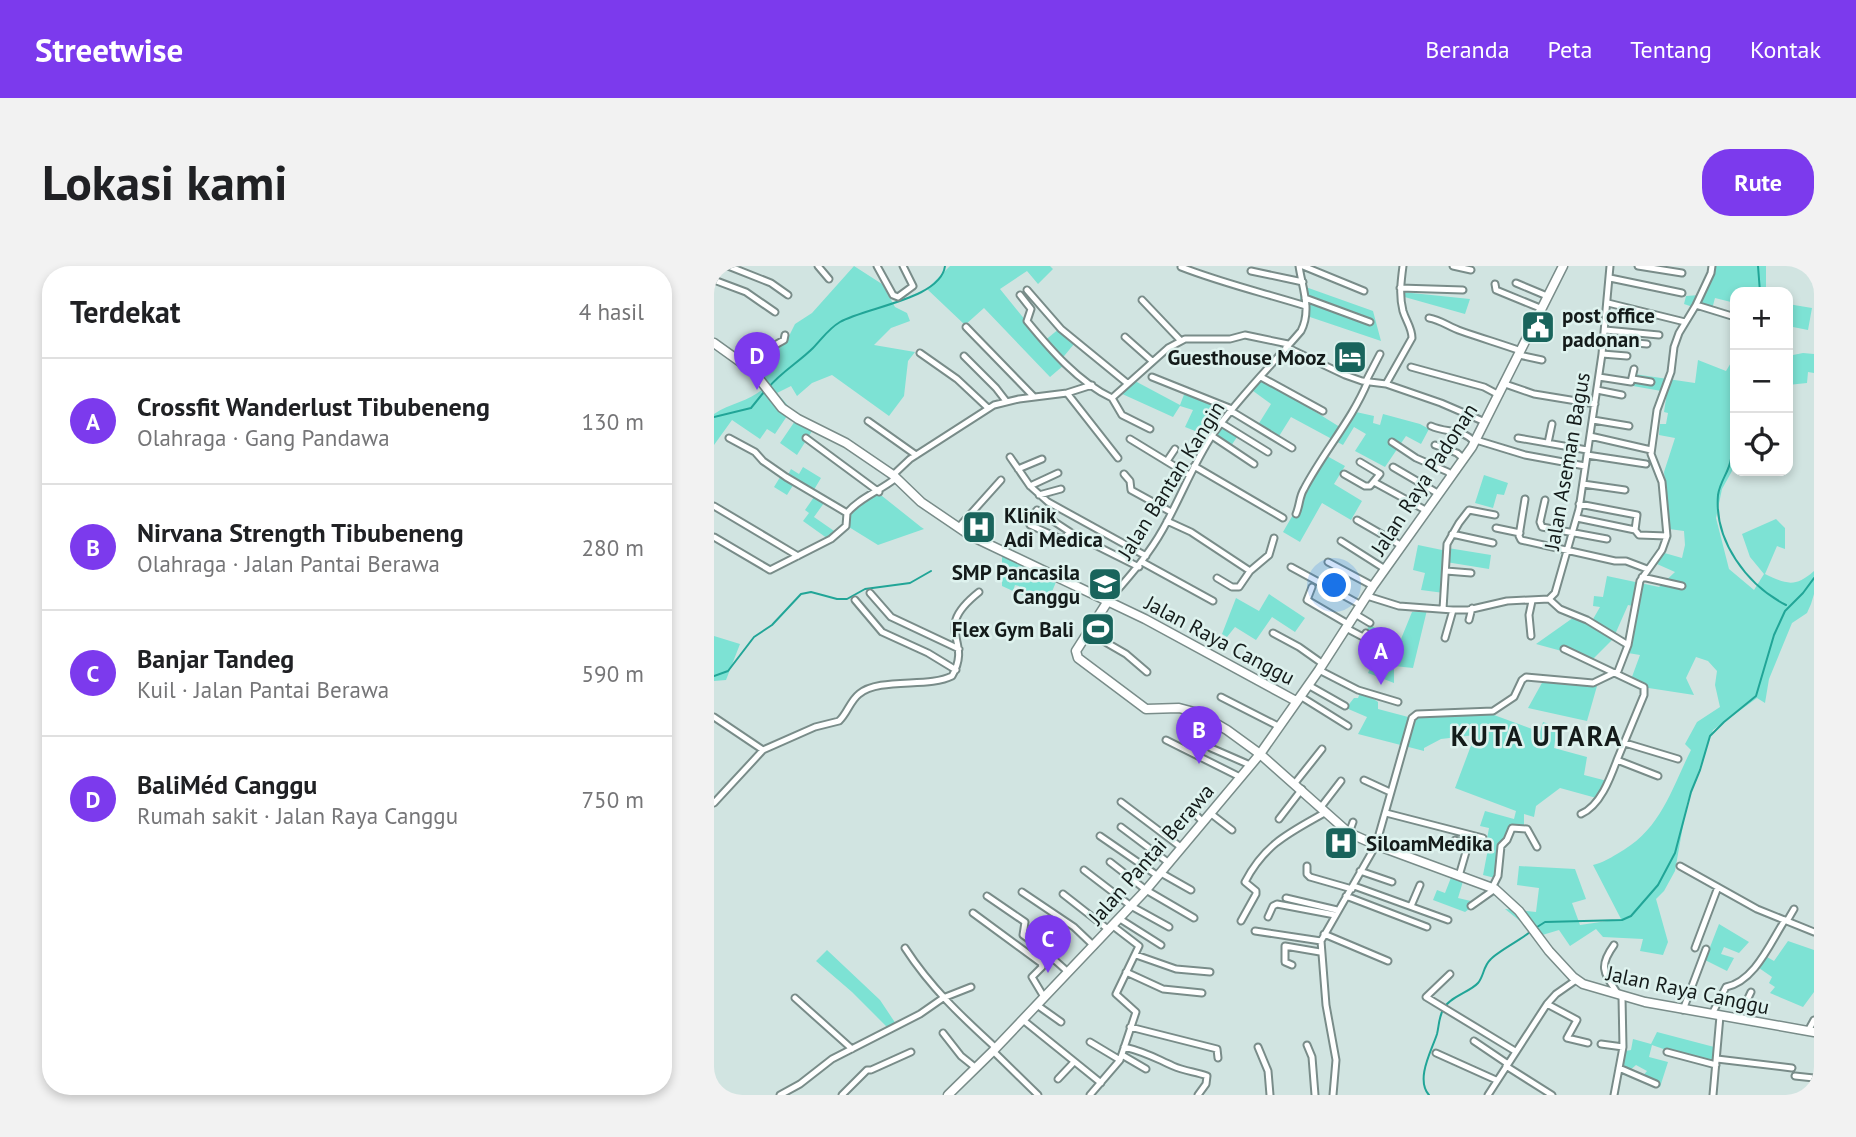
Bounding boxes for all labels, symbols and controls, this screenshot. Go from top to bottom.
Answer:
text: Streetwise [35,28,183,71]
text: Beranda [1425,34,1510,65]
text: Peta [1548,34,1592,65]
text: Tentang [1630,34,1712,65]
text: Kontak [1750,34,1821,65]
button: Rute [1702,149,1814,216]
text: Lokasi kami [42,150,287,214]
map controls [1730,287,1793,476]
button: + [1730,287,1793,350]
text: Terdekat [70,292,180,331]
text: 4 hasil [579,297,644,326]
place label: post office padonan [1562,302,1655,353]
public building icon: post office padonan [1519,308,1557,346]
pin: D [734,332,780,390]
hotel icon: Guesthouse Mooz [1331,338,1369,376]
place label: Guesthouse Mooz [1167,344,1326,371]
button: − [1730,350,1793,413]
street label: Jalan Aseman Bagus [1538,370,1596,553]
text: Crossfit Wanderlust Tibubeneng [137,390,490,423]
street label: Jalan Bantan Kangin [1111,396,1231,565]
street label: Jalan Raya Padonan [1364,398,1483,561]
text: A [86,407,100,436]
text: 130 m [582,407,644,436]
button: locate [1730,413,1793,476]
text: Olahraga · Gang Pandawa [137,423,390,452]
place label: Klinik Adi Medica [1004,502,1103,553]
hospital icon: Klinik Adi Medica [960,508,998,546]
text: Nirvana Strength Tibubeneng [137,516,464,549]
text: B [86,533,100,562]
text: 280 m [582,533,644,562]
text: Olahraga · Jalan Pantai Berawa [137,549,440,578]
place label: SMP Pancasila Canggu [952,559,1080,610]
school or university icon: SMP Pancasila Canggu [1086,565,1124,603]
your location [1317,568,1351,602]
street label: Jalan Raya Canggu [1139,589,1300,691]
sports icon: Flex Gym Bali [1079,610,1117,648]
place label: Flex Gym Bali [952,616,1074,643]
pin: A [1358,627,1404,685]
text: Banjar Tandeg [137,642,294,675]
text: C [87,659,99,688]
text: 590 m [582,659,644,688]
text: Kuil · Jalan Pantai Berawa [137,675,389,704]
pin: B [1176,706,1222,764]
district label: KUTA UTARA [1451,717,1623,754]
text: BaliMéd Canggu [137,768,317,801]
street label: Jalan Pantai Berawa [1082,778,1220,931]
text: D [86,785,100,814]
text: 750 m [582,785,644,814]
text: Rumah sakit · Jalan Raya Canggu [137,801,458,830]
hospital icon: SiloamMedika [1322,824,1360,862]
place label: SiloamMedika [1366,830,1493,857]
pin: C [1025,915,1071,973]
street label: Jalan Raya Canggu [1603,959,1772,1020]

